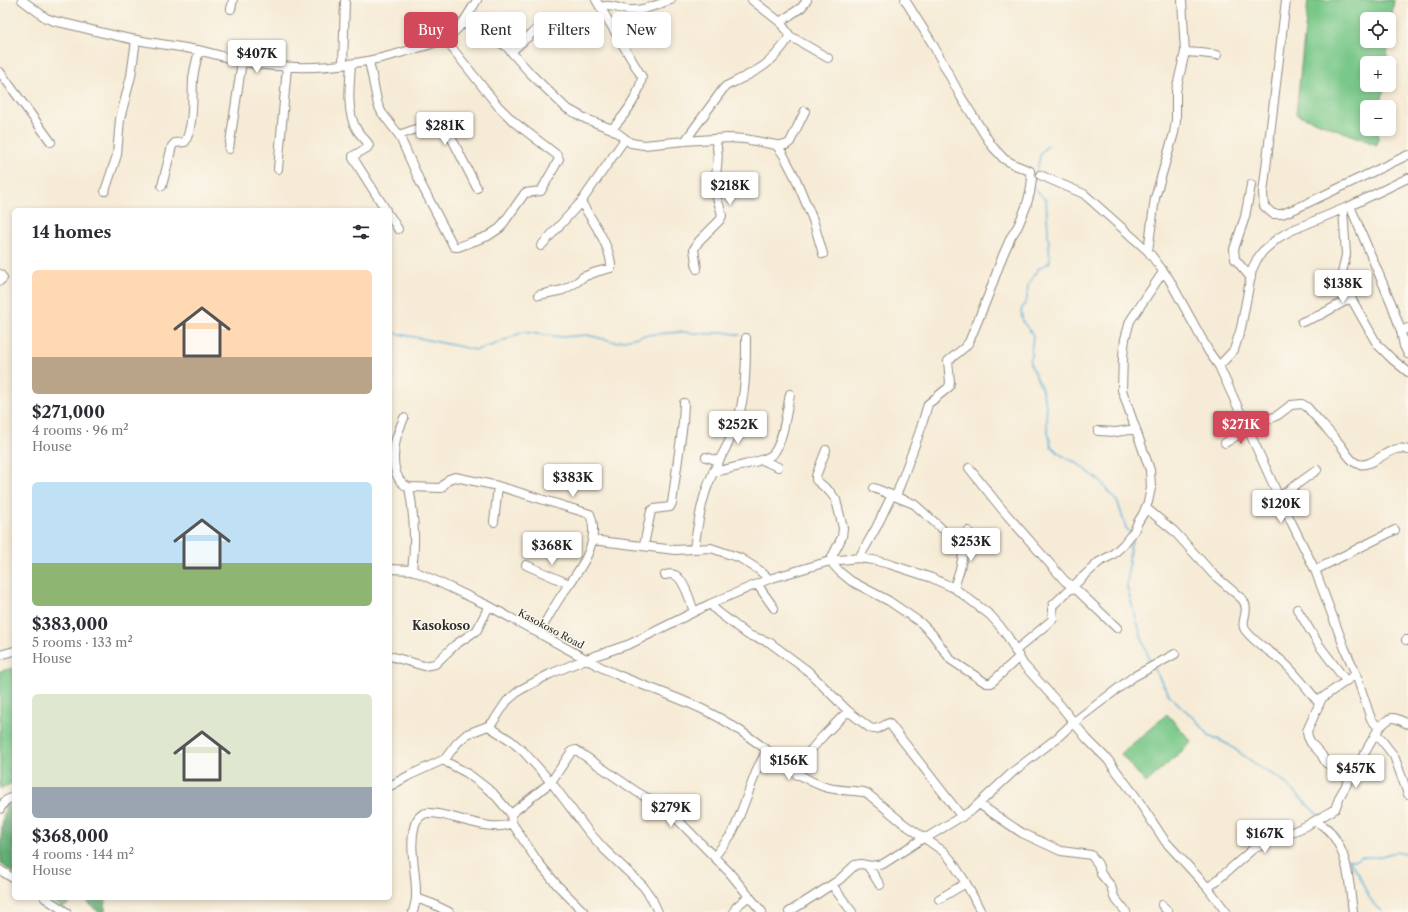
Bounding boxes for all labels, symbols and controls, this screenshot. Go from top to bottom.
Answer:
chip: Buy [404,12,458,48]
chip: Rent [466,12,526,48]
chip: Filters [534,12,604,48]
chip: New [612,12,671,48]
map controls [1360,12,1396,136]
button: locate [1360,12,1396,48]
pin: $407K [229,40,285,74]
text: $407K [237,45,277,61]
button: + [1360,56,1396,92]
button: − [1360,100,1396,136]
pin: $281K [417,112,473,146]
text: $281K [425,117,465,133]
pin: $218K [702,172,758,206]
text: $218K [710,177,750,193]
icon: filters [350,221,372,243]
text: 14 homes [32,222,111,242]
pin: $138K [1315,270,1371,304]
text: $138K [1324,275,1362,291]
icon: home [166,296,238,368]
text: $271,000 [32,402,105,422]
pin: $252K [710,411,766,445]
pin: $271K [1213,411,1269,445]
text: $252K [718,416,758,432]
text: $271K [1222,416,1260,432]
text: 4 rooms · 96 m² [32,422,129,438]
text: House [32,438,72,454]
pin: $383K [545,464,601,498]
text: $383K [553,469,593,485]
pin: $120K [1253,490,1309,524]
text: $120K [1261,495,1301,511]
icon: home [166,508,238,580]
pin: $253K [943,528,999,562]
pin: $368K [524,532,580,566]
text: $253K [951,533,991,549]
text: $368K [532,537,572,553]
street label: Kasokoso Road [516,606,586,652]
text: $383,000 [32,614,108,634]
district label: Kasokoso [412,618,470,633]
text: 5 rooms · 133 m² [32,634,133,650]
text: House [32,650,72,666]
icon: home [166,720,238,792]
pin: $156K [761,747,817,781]
text: $156K [770,752,808,768]
pin: $457K [1328,755,1384,789]
text: $457K [1336,760,1376,776]
pin: $279K [643,794,699,828]
text: $279K [651,799,691,815]
pin: $167K [1237,820,1293,854]
text: $167K [1246,825,1284,841]
text: $368,000 [32,826,109,846]
text: 4 rooms · 144 m² [32,846,134,862]
text: House [32,862,72,878]

